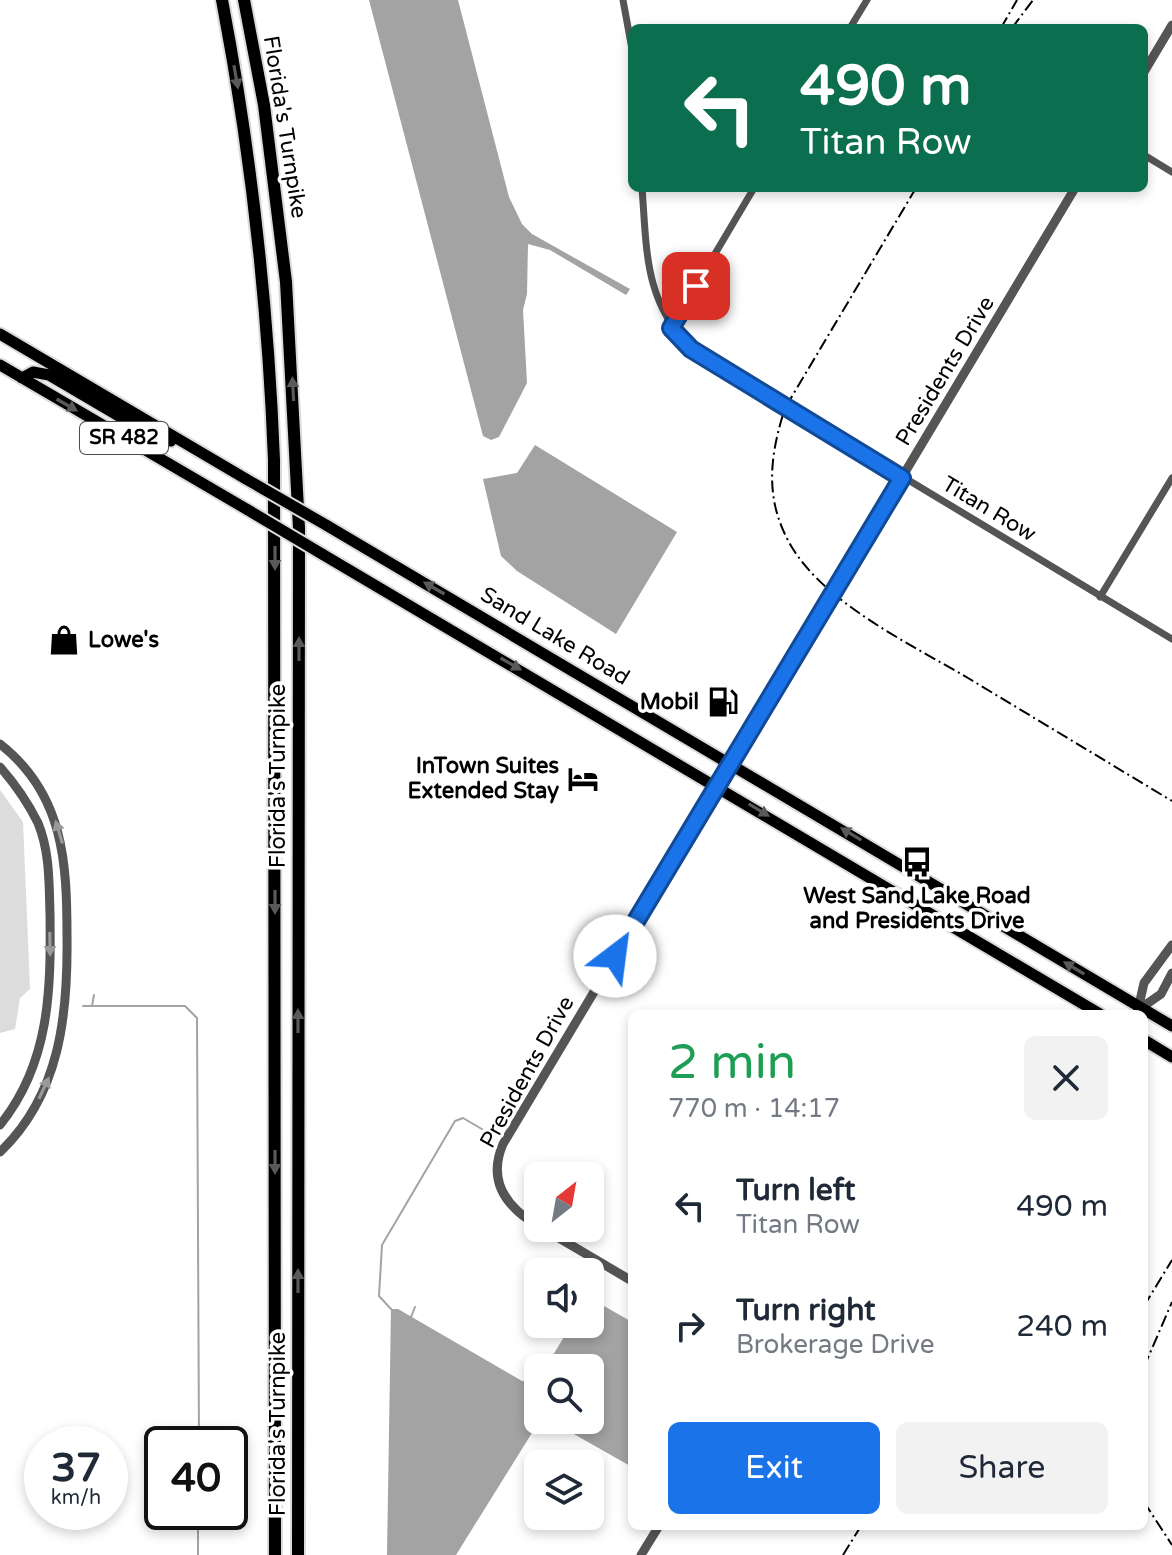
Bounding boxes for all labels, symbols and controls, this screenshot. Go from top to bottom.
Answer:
street label: Florida's Turnpike [258,34,312,220]
text: 490 m [800,53,971,120]
icon: left [668,56,772,160]
one-way arrow [231,64,243,89]
text: Titan Row [800,121,972,164]
pin [662,252,730,320]
icon: arrive [674,264,718,308]
street label: Presidents Drive [890,292,1000,450]
one-way arrow [286,376,299,401]
one-way arrow [56,398,78,412]
road number: SR 482 [80,422,168,454]
street label: Titan Row [937,471,1041,547]
one-way arrow [269,546,281,571]
one-way arrow [423,581,445,595]
street label: Sand Lake Road [476,581,634,691]
shop icon: Lowe's [47,623,81,657]
place label: Lowe's [88,627,160,653]
one-way arrow [293,636,305,661]
one-way arrow [500,657,522,671]
street label: Florida's Turnpike [265,684,291,868]
fuel station icon: Mobil [706,685,740,719]
place label: Mobil [640,689,699,715]
place label: InTown Suites Extended Stay [408,753,559,804]
hotel icon: InTown Suites Extended Stay [566,762,600,796]
one-way arrow [748,803,770,817]
one-way arrow [52,820,65,844]
one-way arrow [840,828,862,842]
bus stop icon: West Sand Lake Road and Presidents Drive [900,845,934,879]
place label: West Sand Lake Road and Presidents Drive [803,883,1031,934]
one-way arrow [269,890,281,915]
position arrow [573,914,657,998]
one-way arrow [44,932,57,957]
one-way arrow [1063,961,1085,975]
street label: Presidents Drive [475,992,579,1152]
one-way arrow [292,1008,304,1033]
text: 2 min [668,1034,796,1092]
button: close [1024,1036,1108,1120]
one-way arrow [37,1076,51,1099]
text: 770 m · 14:17 [668,1093,840,1124]
one-way arrow [269,1150,281,1175]
north arrow [524,1162,604,1242]
map controls [524,1162,604,1530]
text: Turn left [736,1172,855,1209]
icon: left [668,1184,712,1228]
text: 490 m [1016,1188,1108,1225]
text: Titan Row [736,1209,860,1240]
button: sound [524,1258,604,1338]
one-way arrow [292,1268,304,1293]
text: Turn right [736,1292,876,1329]
icon: right [668,1304,712,1348]
text: 240 m [1016,1308,1108,1345]
text: Brokerage Drive [736,1329,934,1360]
street label: Florida's Turnpike [265,1332,291,1516]
button: search [524,1354,604,1434]
button: Exit [668,1422,880,1514]
button: Share [896,1422,1108,1514]
speed limit sign: 40 [144,1426,248,1530]
text: 37 [51,1444,101,1492]
button: layers [524,1450,604,1530]
text: km/h [51,1486,101,1510]

